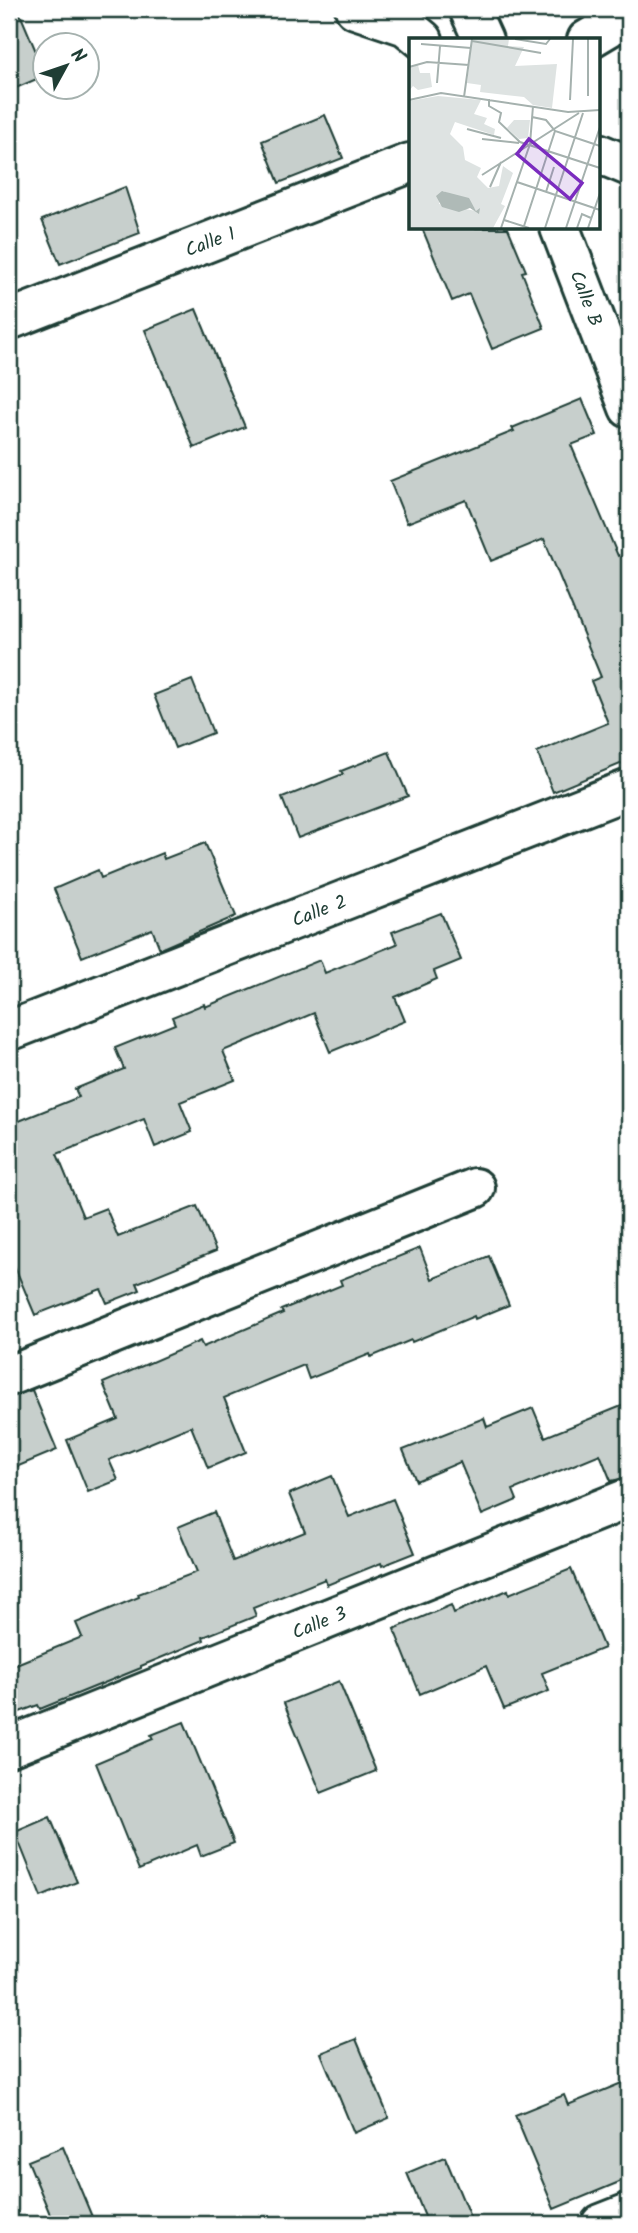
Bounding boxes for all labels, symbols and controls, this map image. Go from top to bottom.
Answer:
north arrow [32,32,102,102]
inset map [409,38,600,229]
text: N [62,42,93,71]
street label: Calle 1 [181,220,240,266]
street label: Calle B [561,266,610,331]
street label: Calle 2 [288,888,352,936]
street label: Calle 3 [288,1599,352,1648]

